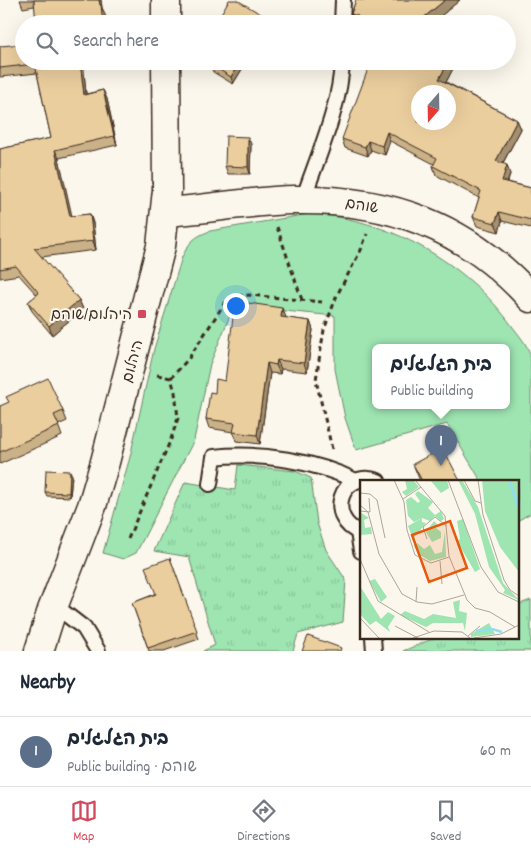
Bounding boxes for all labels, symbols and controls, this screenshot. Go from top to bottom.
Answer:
search box [15,15,516,70]
icon: search [33,29,61,57]
text: Search here [73,29,159,56]
north arrow [411,85,456,130]
street label: שוהם [344,194,380,220]
your location [223,293,249,319]
place label: היהלום/שוהם [51,305,132,327]
marker: היהלום/שוהם [136,308,148,320]
street label: היהלום [118,338,150,386]
popup [372,344,510,409]
text: בית הגלגלים [390,353,492,380]
text: Public building [390,380,473,403]
pin: 1 [425,425,457,466]
inset map [360,480,518,638]
text: Nearby [20,669,75,699]
text: בית הגלגלים [67,727,169,754]
text: 1 [34,740,38,763]
text: 60 m [480,740,511,763]
text: Public building · שוהם [67,756,197,779]
tab: Map [70,797,98,847]
tab: Directions [237,797,290,847]
tab: Saved [430,797,461,847]

